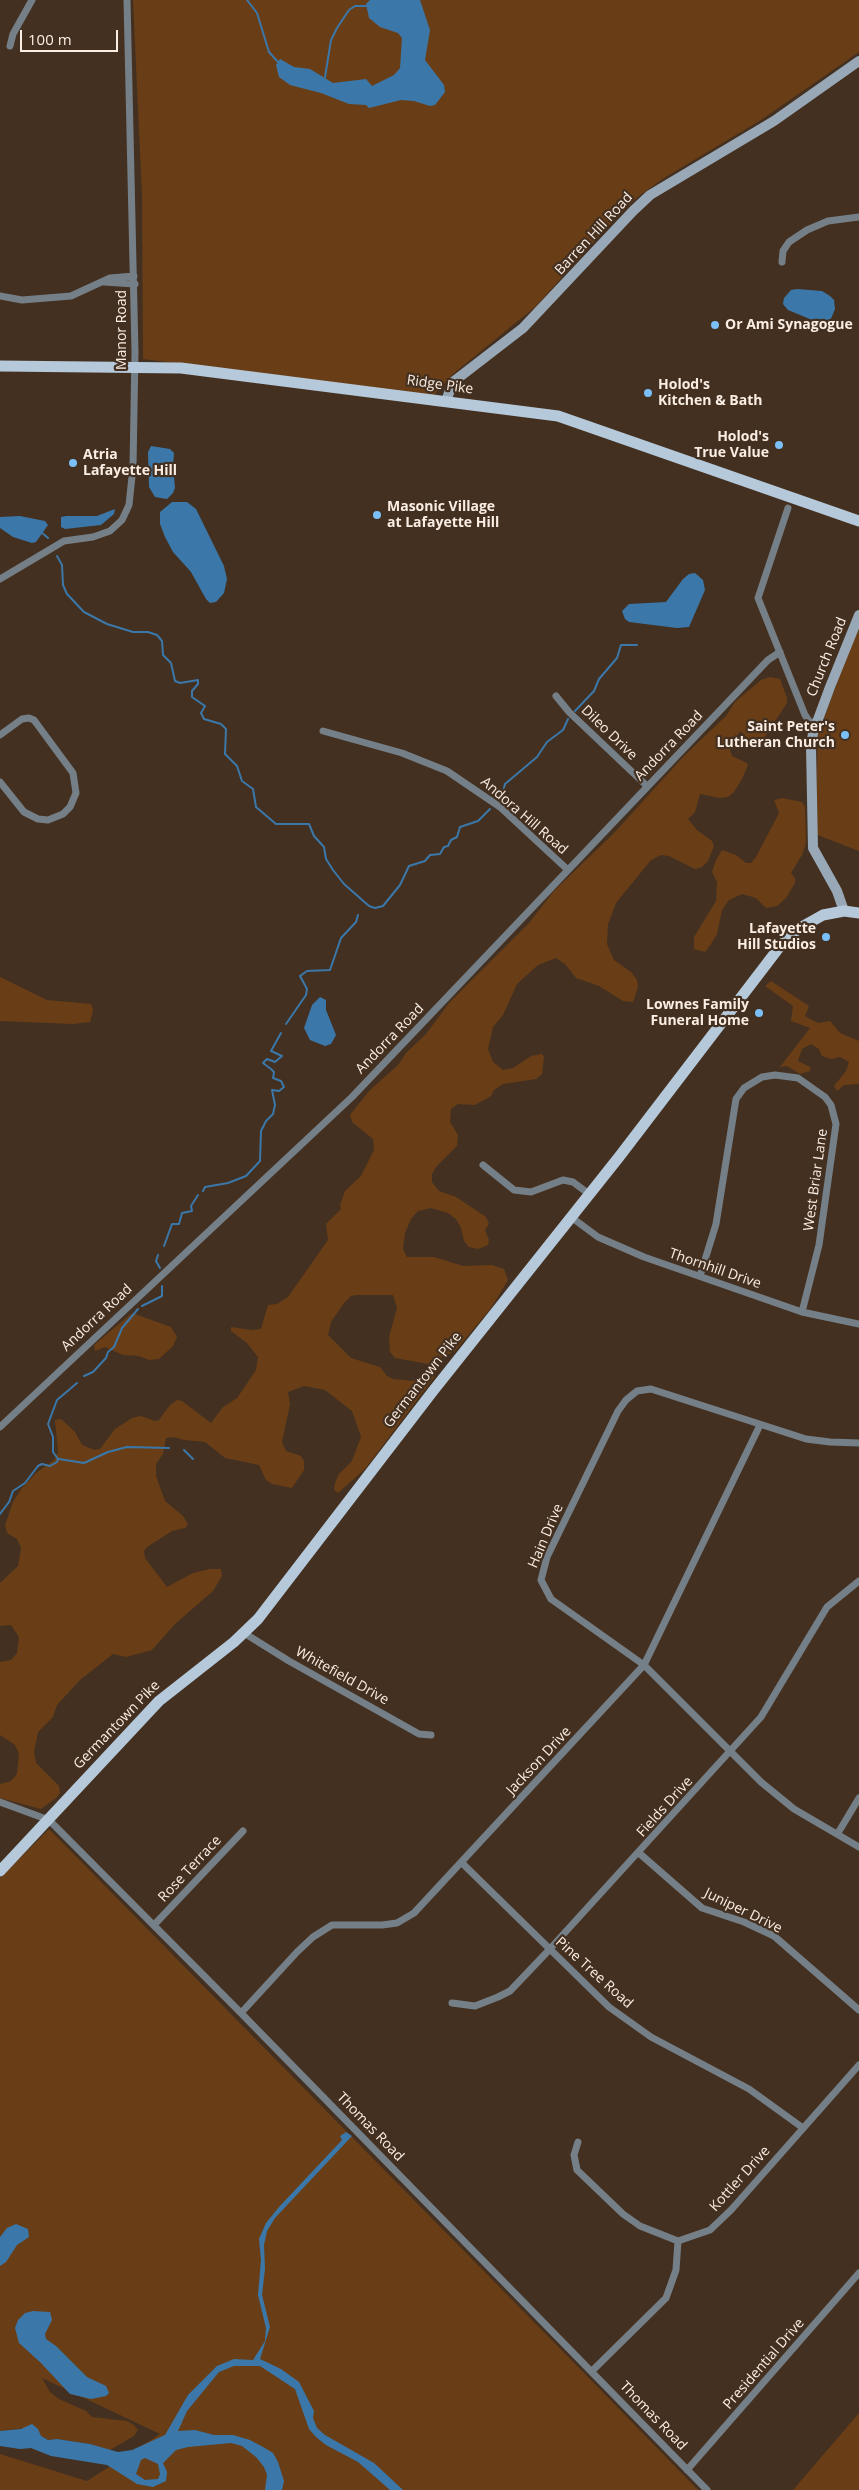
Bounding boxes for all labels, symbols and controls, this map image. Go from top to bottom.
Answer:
scale bar [22,20,120,52]
text: 100 m [28,29,72,49]
street label: Barren Hill Road [552,189,636,279]
street label: Manor Road [114,290,130,370]
place label: Or Ami Synagogue [725,317,853,333]
marker: Or Ami Synagogue [709,319,721,331]
street label: Ridge Pike [406,372,474,398]
place label: Holod's Kitchen & Bath [658,377,762,410]
marker: Holod's Kitchen & Bath [642,387,654,399]
place label: Holod's True Value [694,429,769,462]
marker: Holod's True Value [773,439,785,451]
place label: Atria Lafayette Hill [83,447,177,480]
marker: Atria Lafayette Hill [67,457,79,469]
place label: Masonic Village at Lafayette Hill [387,499,499,532]
marker: Masonic Village at Lafayette Hill [371,509,383,521]
street label: Church Road [803,615,851,699]
street label: Dileo Drive [577,702,641,764]
street label: Andorra Road [631,708,707,784]
place label: Saint Peter's Lutheran Church [717,719,835,752]
marker: Saint Peter's Lutheran Church [839,729,851,741]
street label: Andora Hill Road [477,774,571,858]
place label: Lafayette Hill Studios [737,921,816,954]
marker: Lafayette Hill Studios [820,931,832,943]
place label: Lownes Family Funeral Home [646,997,749,1030]
street label: Andorra Road [352,1001,428,1077]
marker: Lownes Family Funeral Home [753,1007,765,1019]
street label: West Briar Lane [801,1128,831,1232]
street label: Thornhill Drive [667,1245,763,1293]
street label: Andorra Road [58,1281,136,1355]
street label: Germantown Pike [380,1329,466,1431]
street label: Hain Drive [525,1501,567,1571]
street label: Whitefield Drive [292,1643,392,1709]
street label: Germantown Pike [70,1677,164,1773]
street label: Jackson Drive [503,1723,575,1799]
street label: Fields Drive [634,1773,696,1841]
street label: Rose Terrace [155,1832,225,1906]
street label: Juniper Drive [701,1885,785,1937]
street label: Pine Tree Road [552,1934,636,2012]
street label: Thomas Road [333,2089,407,2165]
street label: Kottler Drive [706,2143,774,2215]
street label: Presidential Drive [720,2315,808,2413]
street label: Thomas Road [616,2378,690,2454]

